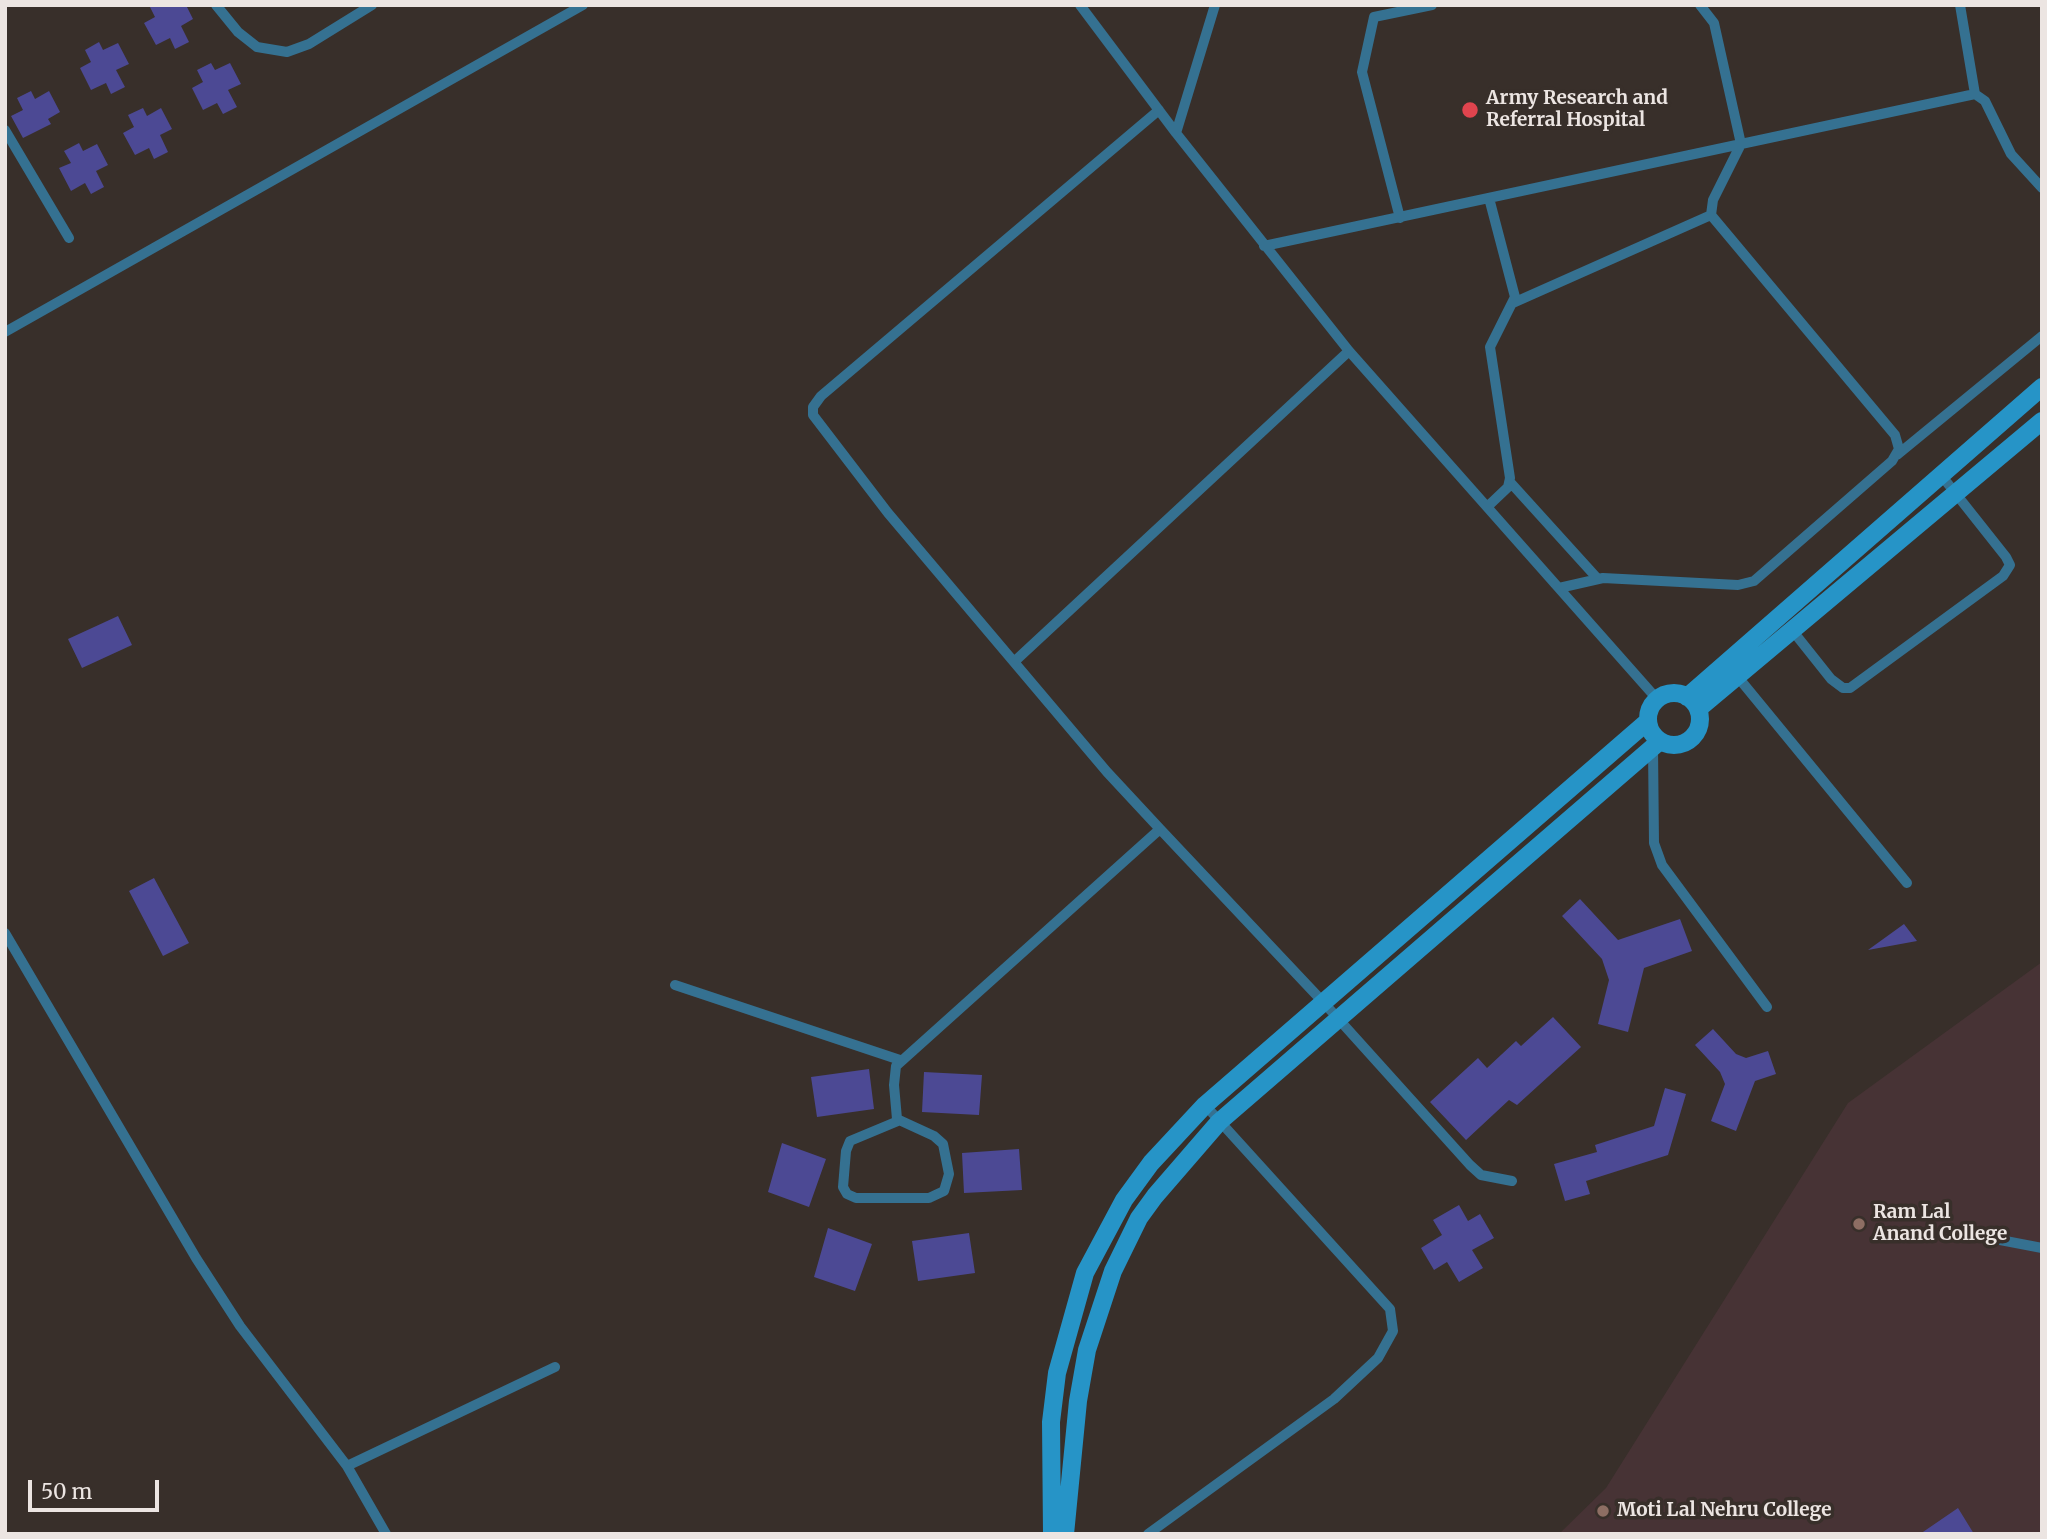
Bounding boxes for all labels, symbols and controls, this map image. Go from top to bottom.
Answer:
place label: Army Research and Referral Hospital [1486,88,1668,132]
marker: Army Research and Referral Hospital [1460,100,1480,120]
place label: Ram Lal Anand College [1873,1202,2007,1246]
marker: Ram Lal Anand College [1851,1216,1867,1232]
scale bar [32,1466,163,1510]
text: 50 m [41,1478,92,1505]
place label: Moti Lal Nehru College [1617,1500,1831,1522]
marker: Moti Lal Nehru College [1595,1503,1611,1519]

